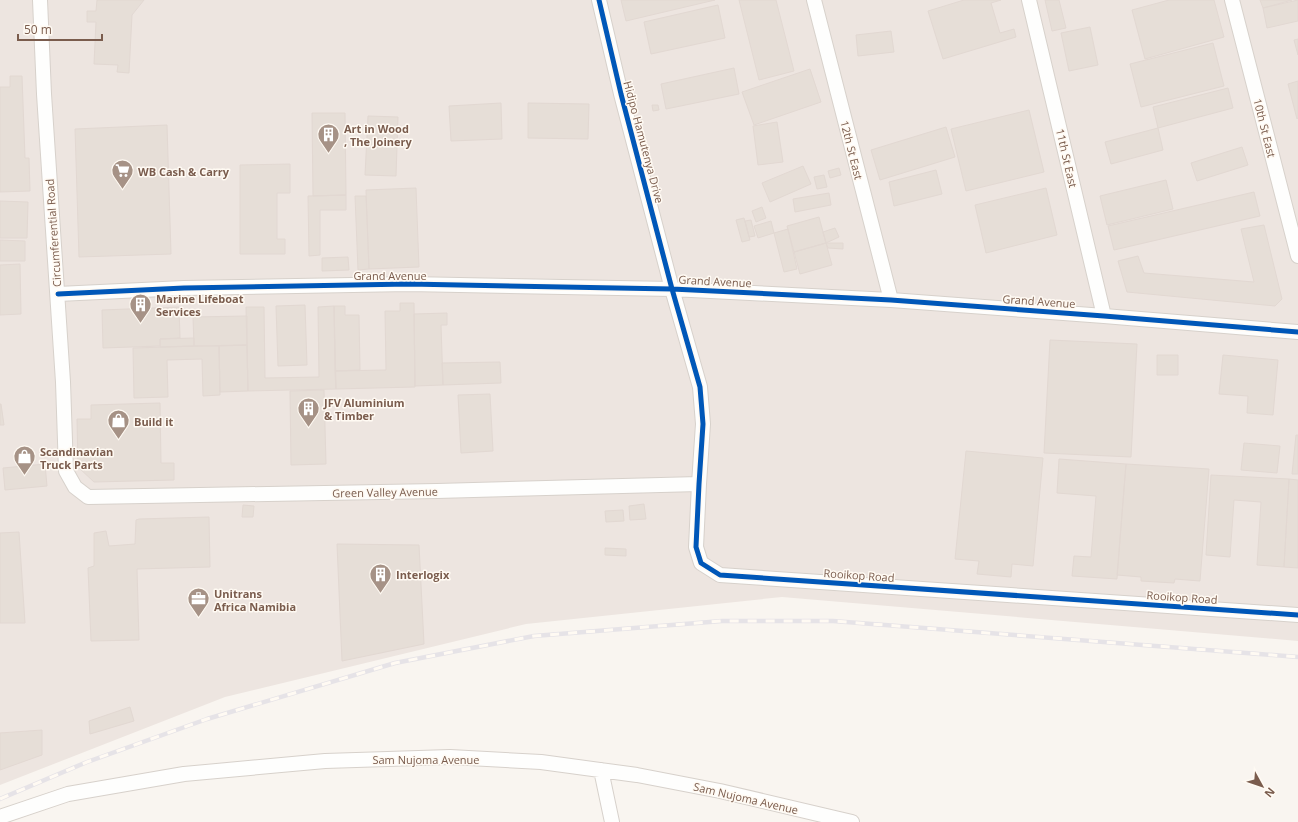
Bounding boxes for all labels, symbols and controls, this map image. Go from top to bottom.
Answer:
scale bar [18,16,102,42]
text: 50 m [24,21,52,38]
street label: Hidipo Hamutenya Drive [620,79,668,205]
street label: 10th St East [1250,97,1280,159]
street label: 12th St East [837,119,867,181]
building icon: Art in Wood , The Joinery [316,121,342,154]
place label: Art in Wood , The Joinery [344,121,412,149]
street label: 11th St East [1053,127,1081,189]
supermarket icon: WB Cash & Carry [110,158,136,191]
place label: WB Cash & Carry [138,164,230,179]
street label: Circumferential Road [42,178,64,288]
street label: Grand Avenue [353,268,427,283]
street label: Grand Avenue [678,272,752,290]
building icon: Marine Lifeboat Services [128,291,154,324]
place label: Marine Lifeboat Services [156,291,244,319]
street label: Grand Avenue [1002,291,1076,311]
building icon: JFV Aluminium & Timber [295,395,321,428]
place label: JFV Aluminium & Timber [323,395,405,423]
shop icon: Build it [106,408,132,441]
place label: Build it [134,414,174,429]
shop icon: Scandinavian Truck Parts [12,444,38,477]
place label: Scandinavian Truck Parts [40,444,113,472]
street label: Green Valley Avenue [332,484,438,500]
building icon: Interlogix [367,561,393,594]
street label: Rooikop Road [823,565,895,585]
place label: Interlogix [396,567,450,582]
office icon: Unitrans Africa Namibia [186,586,212,619]
place label: Unitrans Africa Namibia [214,586,296,614]
street label: Rooikop Road [1146,587,1218,607]
street label: Sam Nujoma Avenue [372,752,480,767]
north arrow [1242,766,1282,806]
street label: Sam Nujoma Avenue [692,779,800,817]
text: N [1261,784,1279,801]

